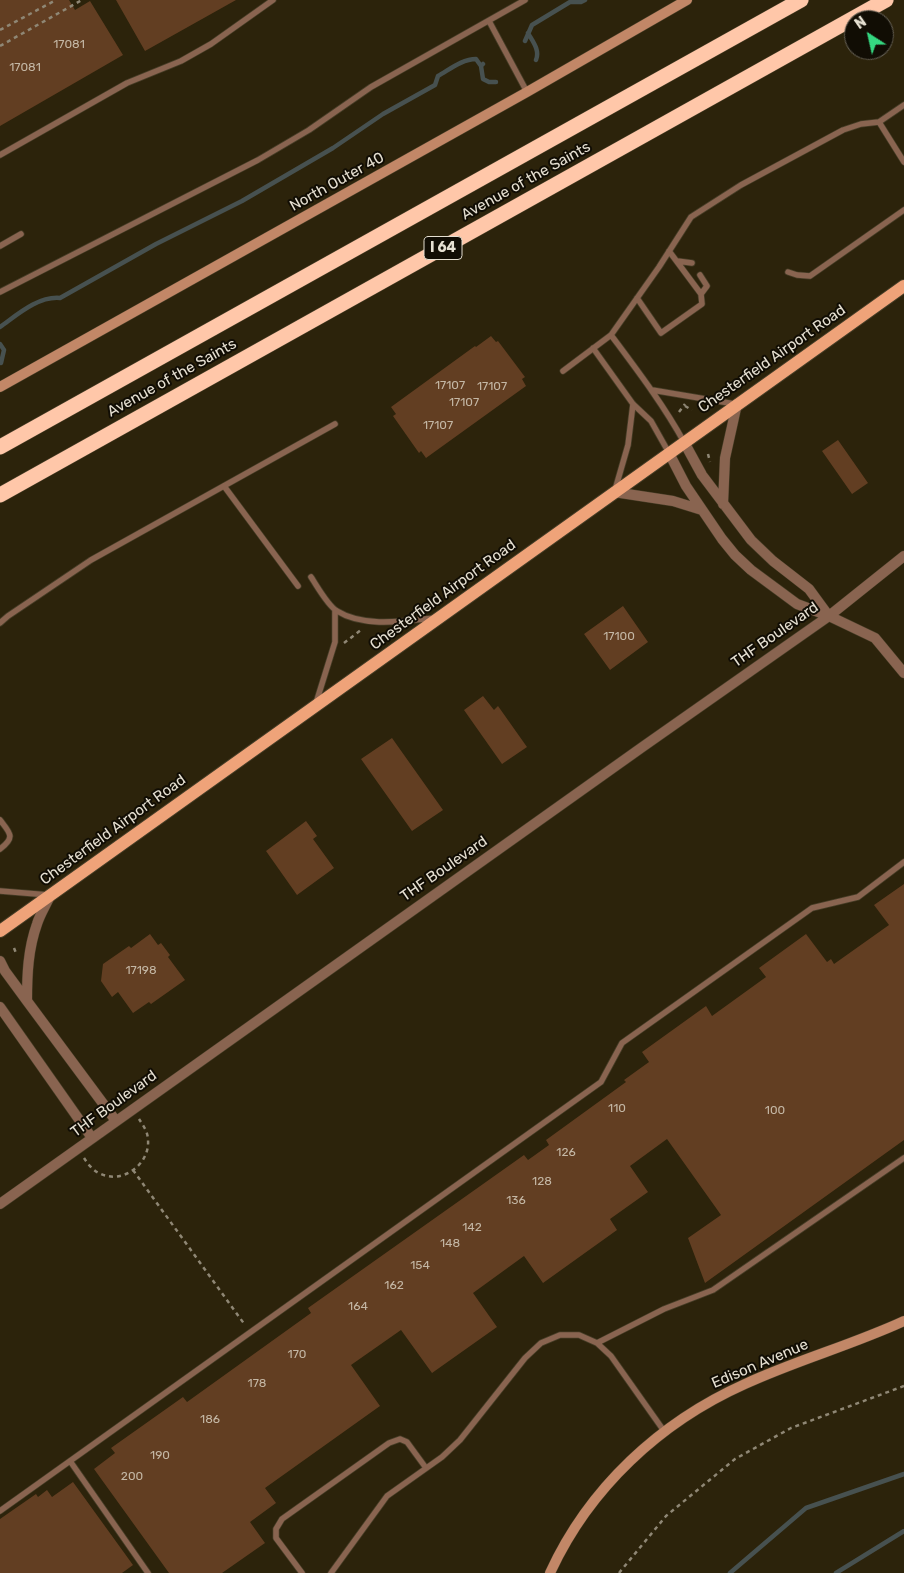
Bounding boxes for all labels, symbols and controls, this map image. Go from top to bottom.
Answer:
north arrow [844,10,894,60]
text: N [852,13,870,33]
house number: 17081 [53,38,85,52]
house number: 17081 [9,61,41,75]
street label: Avenue of the Saints [458,138,594,224]
street label: North Outer 40 [287,149,387,215]
road number: I 64 [424,237,462,260]
street label: Chesterfield Airport Road [695,301,849,417]
street label: Avenue of the Saints [104,335,240,421]
house number: 17107 [435,379,465,393]
house number: 17107 [477,380,507,394]
house number: 17107 [449,396,479,410]
house number: 17107 [423,419,453,433]
street label: Chesterfield Airport Road [367,536,519,654]
street label: THF Boulevard [728,598,822,672]
house number: 17100 [603,630,635,644]
street label: Chesterfield Airport Road [37,771,189,889]
street label: THF Boulevard [397,832,491,906]
house number: 17198 [125,964,157,978]
street label: THF Boulevard [67,1067,161,1141]
house number: 110 [608,1102,626,1116]
house number: 100 [765,1104,785,1118]
house number: 126 [556,1146,576,1160]
house number: 128 [532,1175,552,1189]
house number: 136 [506,1194,526,1208]
house number: 142 [462,1221,482,1235]
house number: 148 [440,1237,460,1251]
house number: 154 [410,1259,430,1273]
house number: 162 [384,1279,404,1293]
house number: 164 [348,1300,368,1314]
street label: Edison Avenue [709,1336,811,1392]
house number: 170 [288,1348,306,1362]
house number: 178 [248,1377,266,1391]
house number: 186 [200,1413,220,1427]
house number: 190 [150,1449,170,1463]
house number: 200 [121,1470,143,1484]

